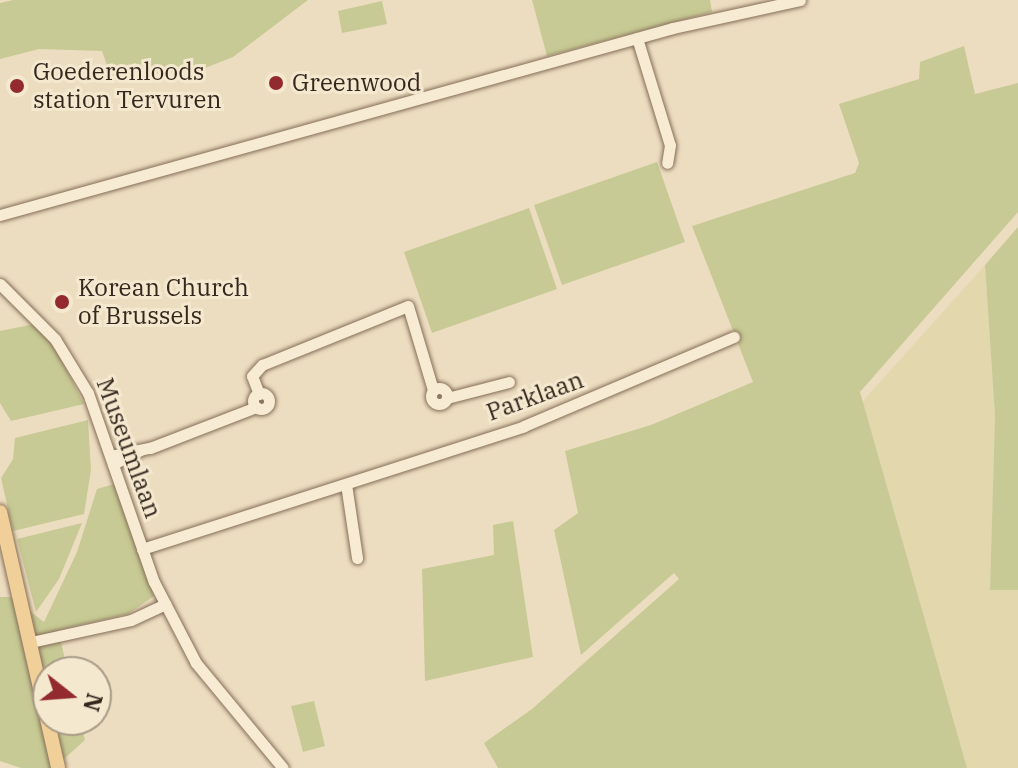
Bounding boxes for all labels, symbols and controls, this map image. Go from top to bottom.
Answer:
place label: Goederenloods station Tervuren [33,58,222,114]
place label: Greenwood [292,69,421,97]
marker: Greenwood [267,74,285,92]
marker: Goederenloods station Tervuren [8,77,26,95]
place label: Korean Church of Brussels [78,274,249,330]
marker: Korean Church of Brussels [53,293,71,311]
street label: Parklaan [483,365,587,427]
street label: Museumlaan [90,374,168,522]
north arrow [32,656,112,736]
text: N [77,690,110,715]

